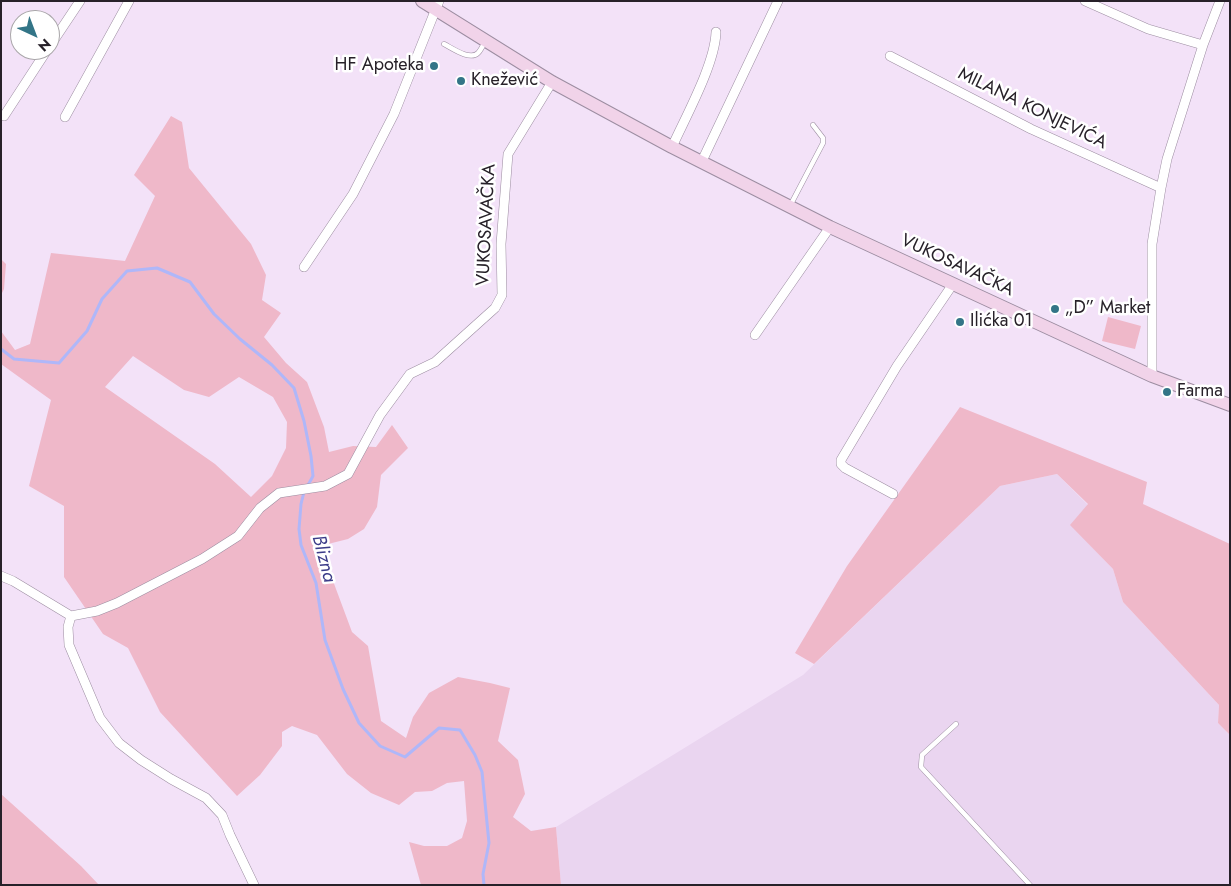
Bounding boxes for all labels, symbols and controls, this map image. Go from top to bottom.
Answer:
north arrow [10,10,60,60]
text: N [34,34,55,56]
place label: HF Apoteka [335,55,424,77]
marker: HF Apoteka [428,60,440,72]
street label: MILANA KONJEVIĆA [954,64,1110,154]
place label: Knežević [471,70,538,92]
marker: Knežević [455,75,467,87]
street label: VUKOSAVAČKA [473,163,501,287]
street label: VUKOSAVAČKA [897,230,1017,302]
place label: „D” Market [1065,298,1150,320]
marker: „D” Market [1049,303,1061,315]
place label: Ilićka 01 [970,311,1033,333]
marker: Ilićka 01 [954,316,966,328]
place label: Farma [1177,381,1223,403]
marker: Farma [1161,386,1173,398]
water label: Blizna [306,533,340,585]

